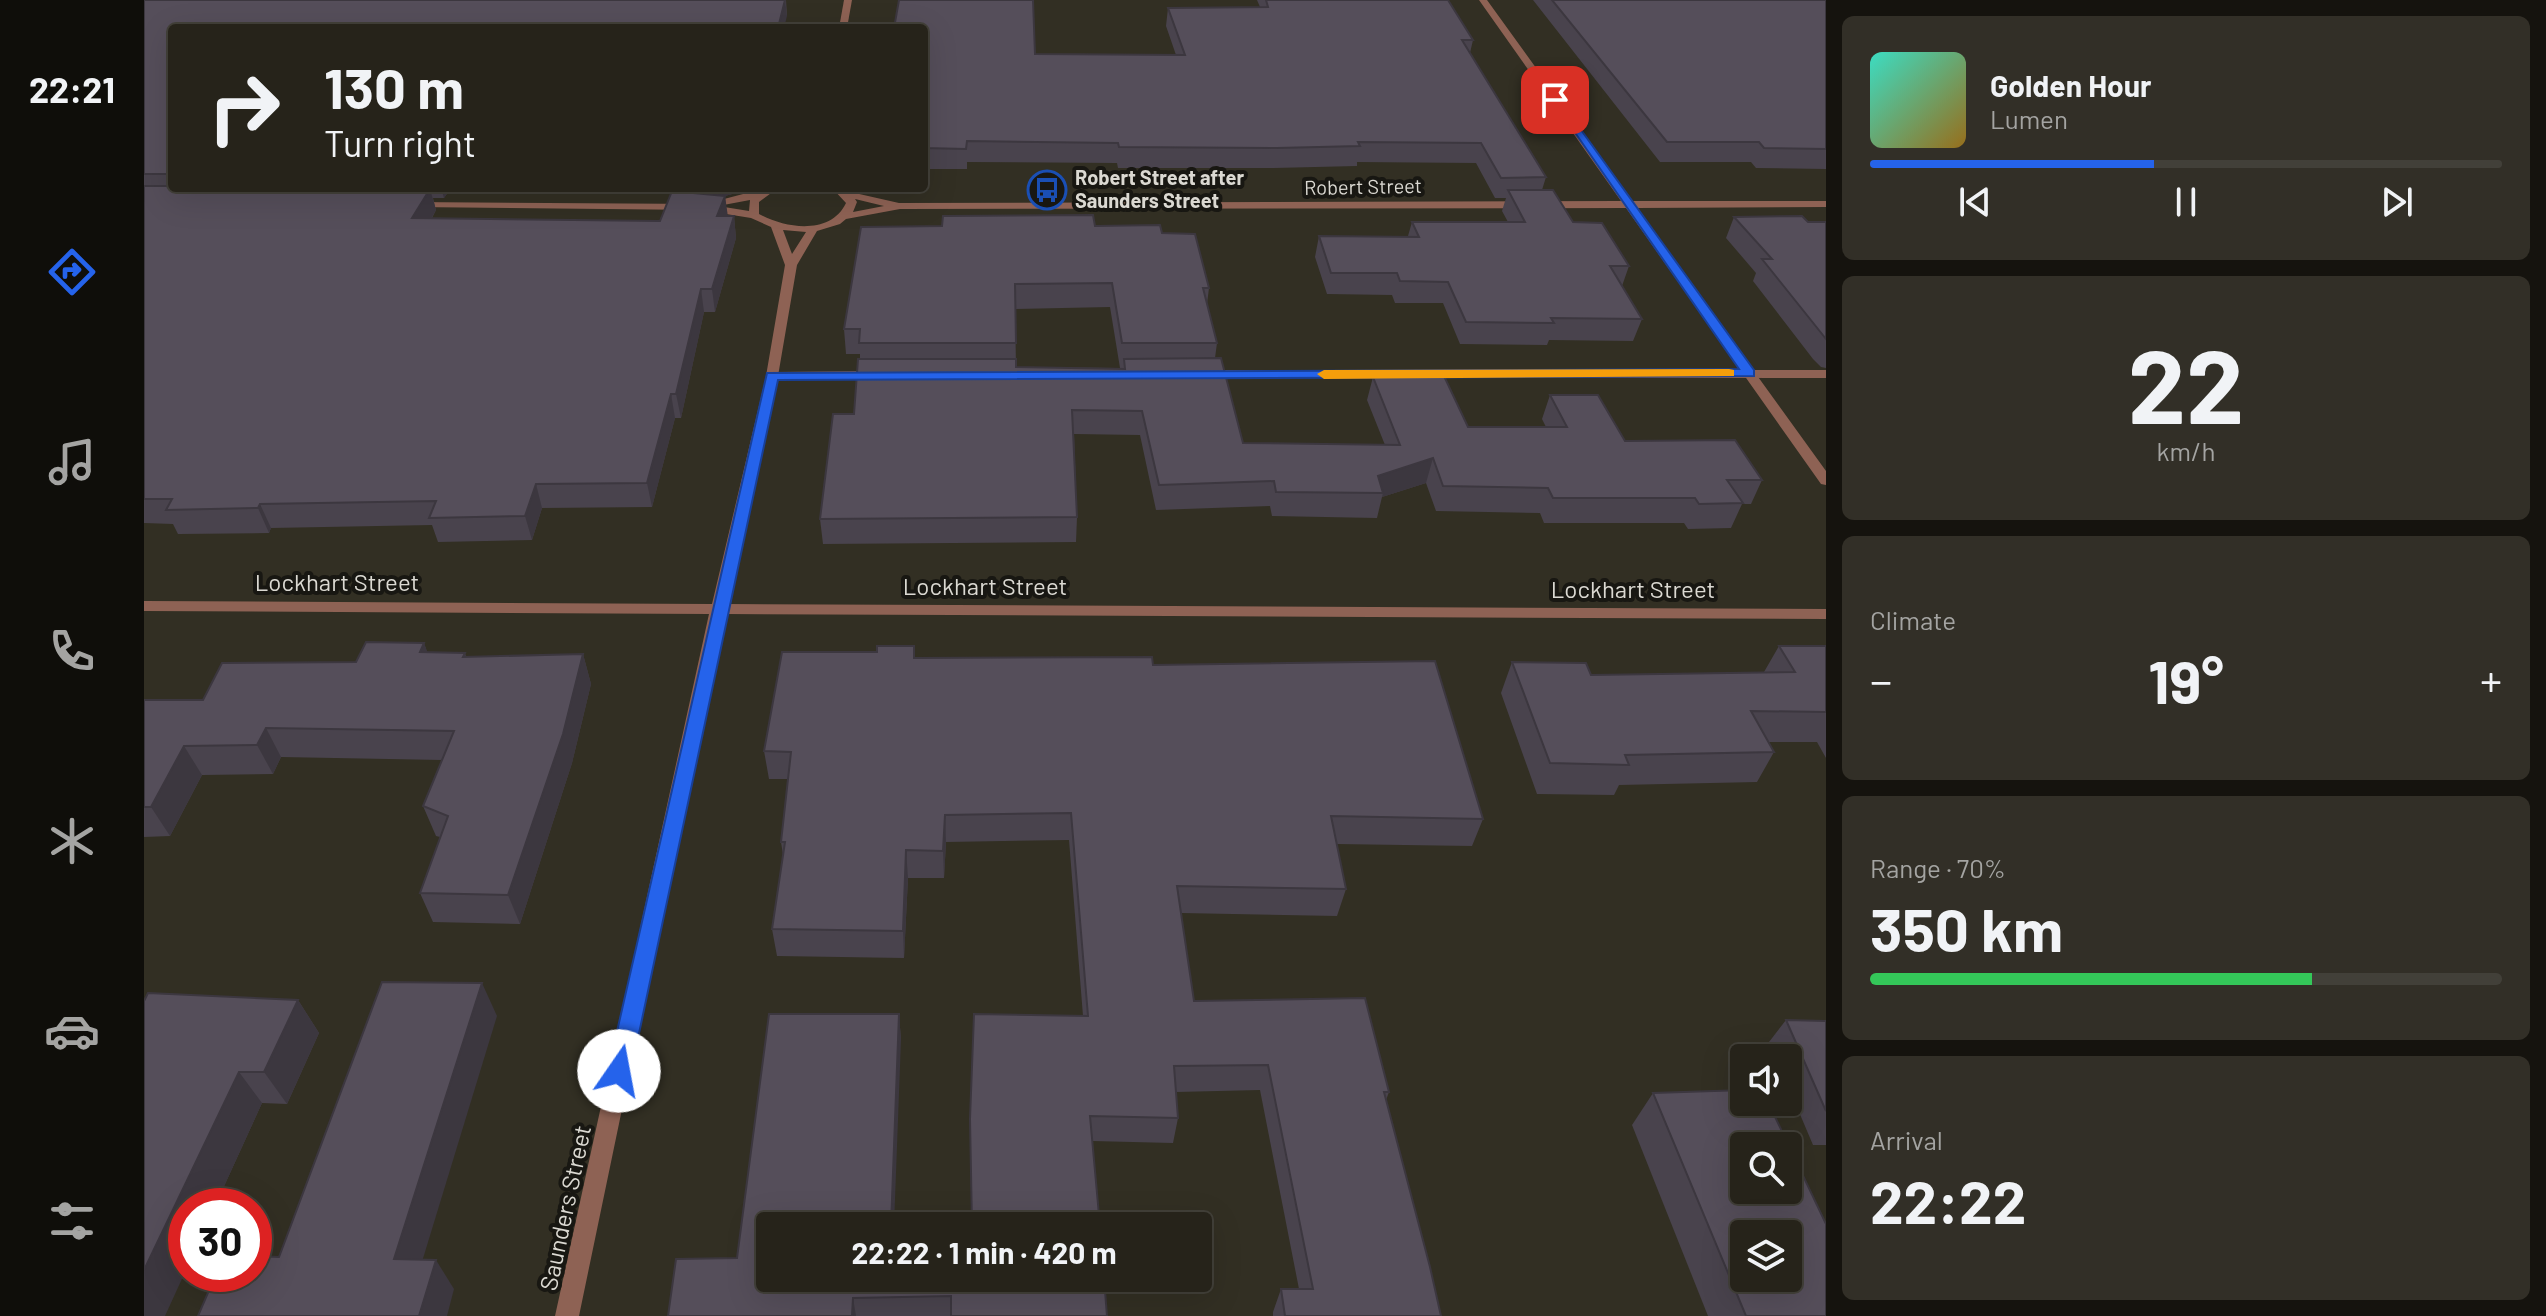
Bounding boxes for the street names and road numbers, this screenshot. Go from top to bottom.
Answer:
street label: Robert Street [1304,173,1422,199]
street label: Lockhart Street [255,567,419,596]
street label: Lockhart Street [903,571,1067,600]
street label: Lockhart Street [1551,574,1715,603]
street label: Saunders Street [533,1122,596,1293]

